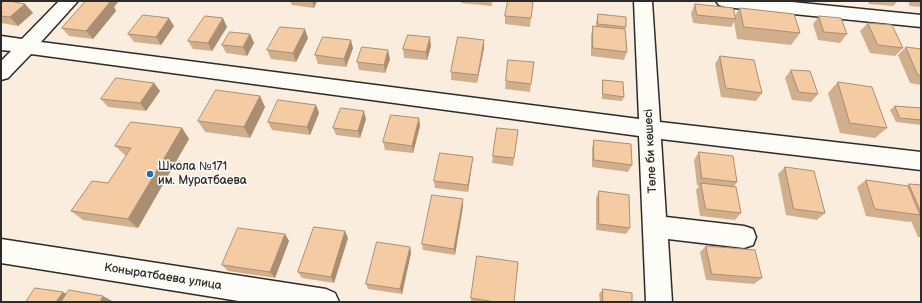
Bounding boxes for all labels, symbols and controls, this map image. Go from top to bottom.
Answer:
street label: Төле би көшесі [642,108,660,194]
place label: Школа №171 им. Муратбаева [158,160,247,188]
marker: Школа №171 им. Муратбаева [145,169,155,179]
street label: Коныратбаева улица [103,261,223,293]

